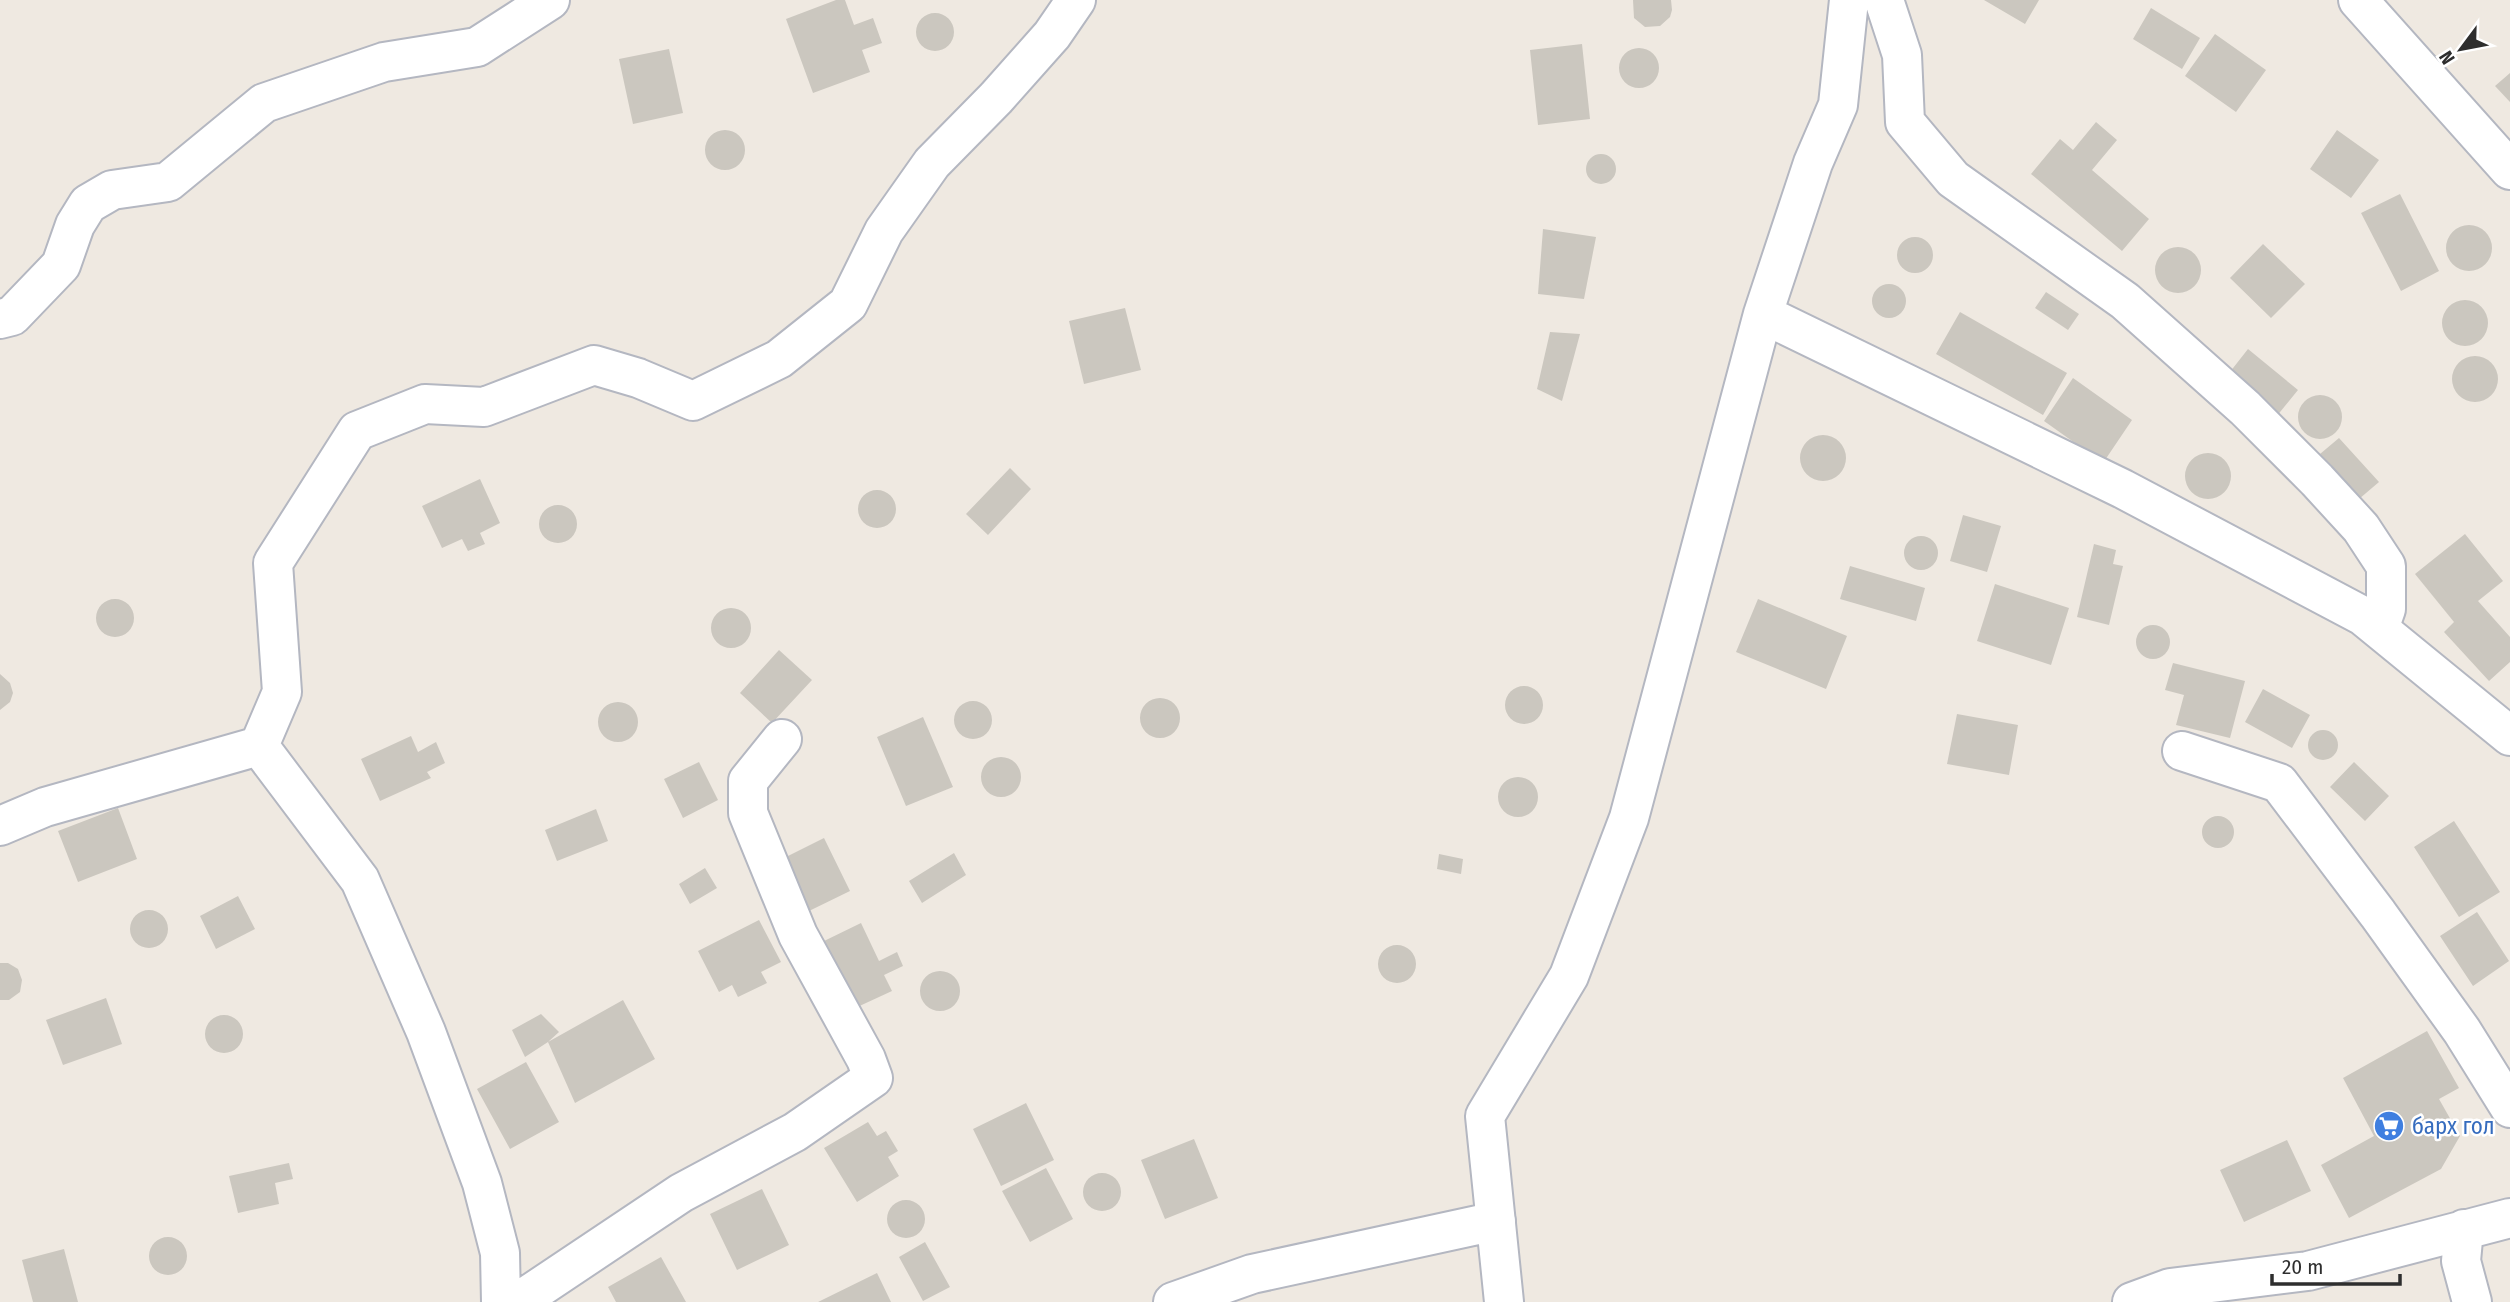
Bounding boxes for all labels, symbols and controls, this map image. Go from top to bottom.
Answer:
north arrow [2426,14,2496,84]
text: N [2434,47,2460,69]
supermarket icon: барх гол [2372,1109,2406,1143]
place label: барх гол [2412,1112,2495,1140]
scale bar [2272,1242,2400,1286]
text: 20 m [2282,1254,2323,1280]

